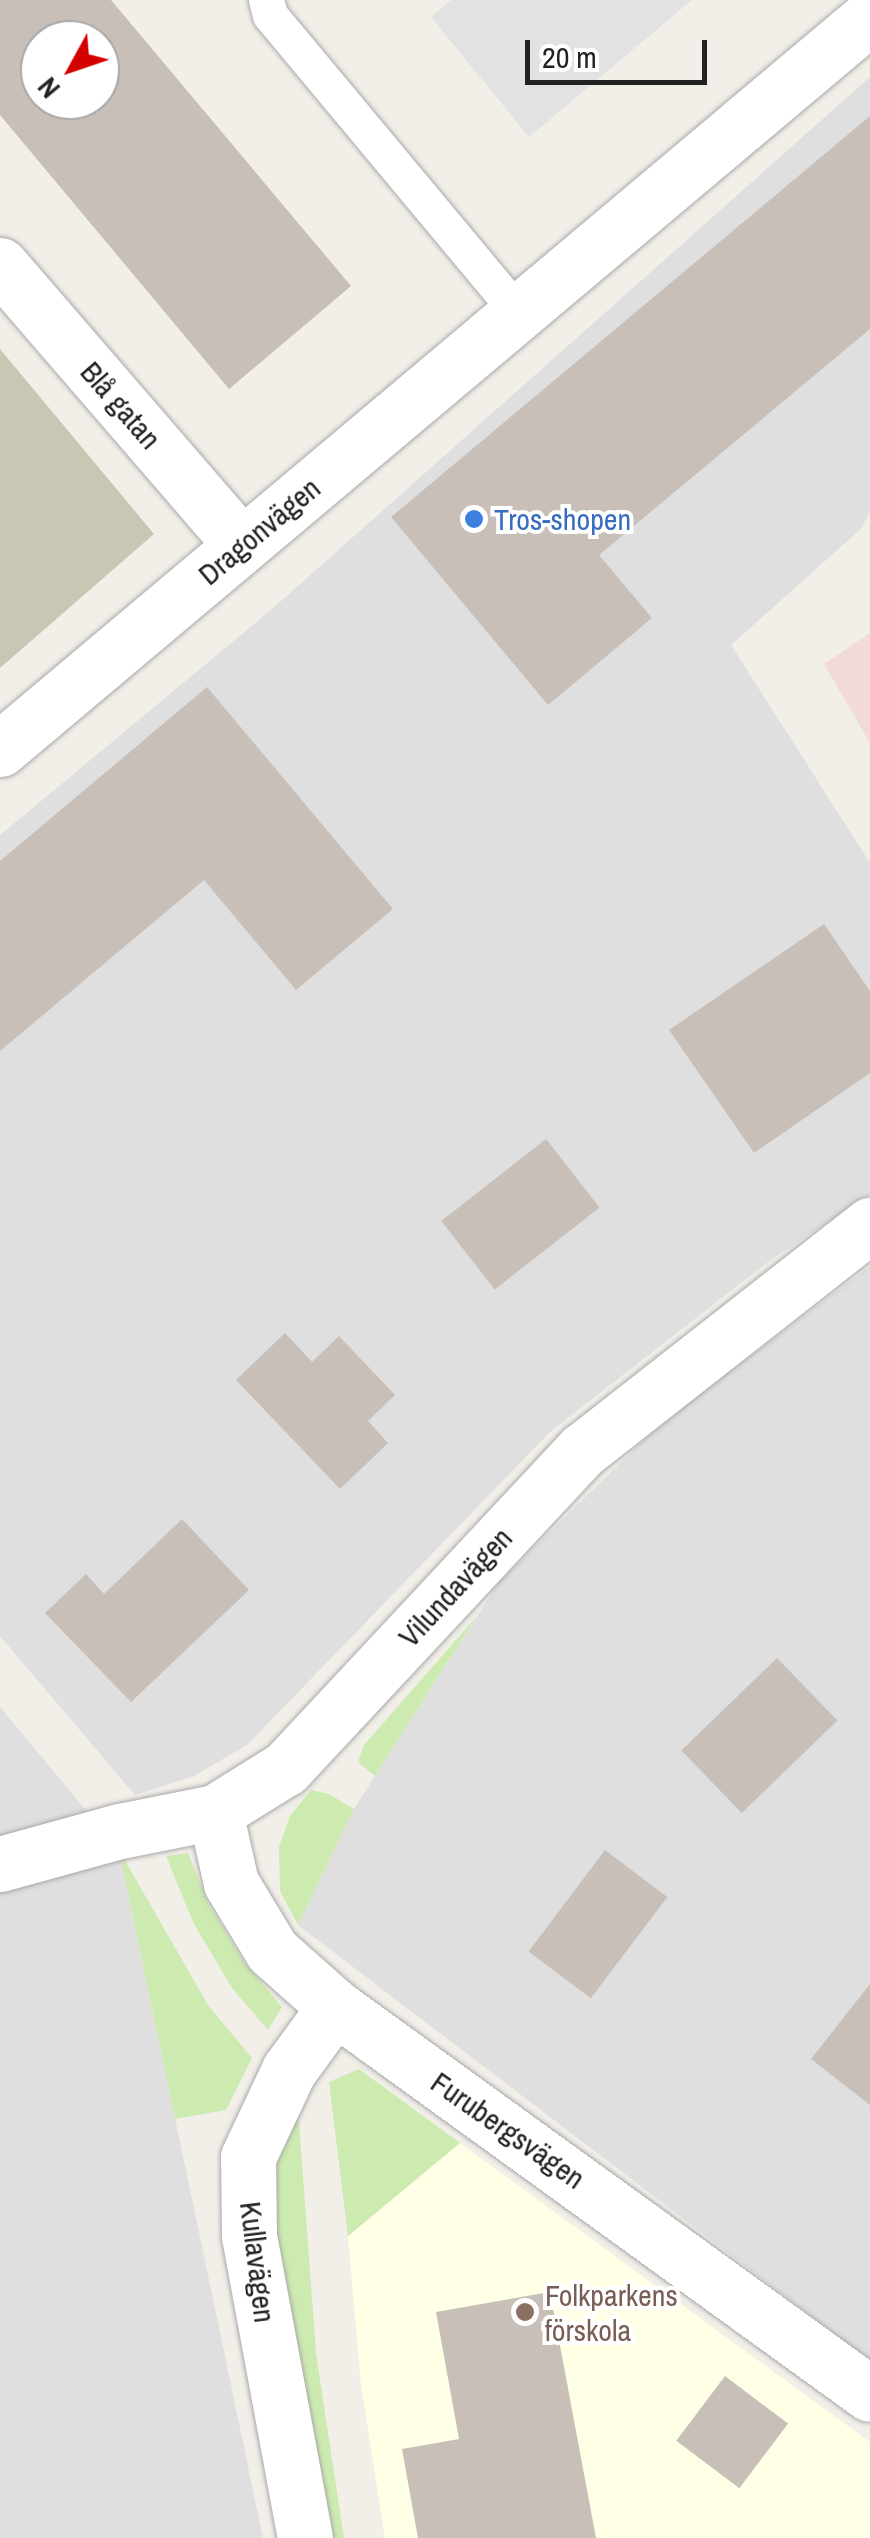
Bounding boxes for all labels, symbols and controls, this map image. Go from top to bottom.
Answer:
north arrow [20,20,120,120]
scale bar [530,20,712,82]
text: 20 m [542,37,597,77]
text: N [29,69,68,107]
street label: Blå gatan [73,354,169,456]
street label: Dragonvägen [191,470,327,592]
place label: Tros-shopen [494,501,631,537]
marker: Tros-shopen [463,508,485,530]
street label: Vilundavägen [391,1520,519,1654]
street label: Furubergsvägen [424,2064,592,2196]
street label: Kullavägen [233,2199,283,2325]
place label: Folkparkens förskola [545,2277,678,2348]
marker: Folkparkens förskola [514,2301,536,2323]

